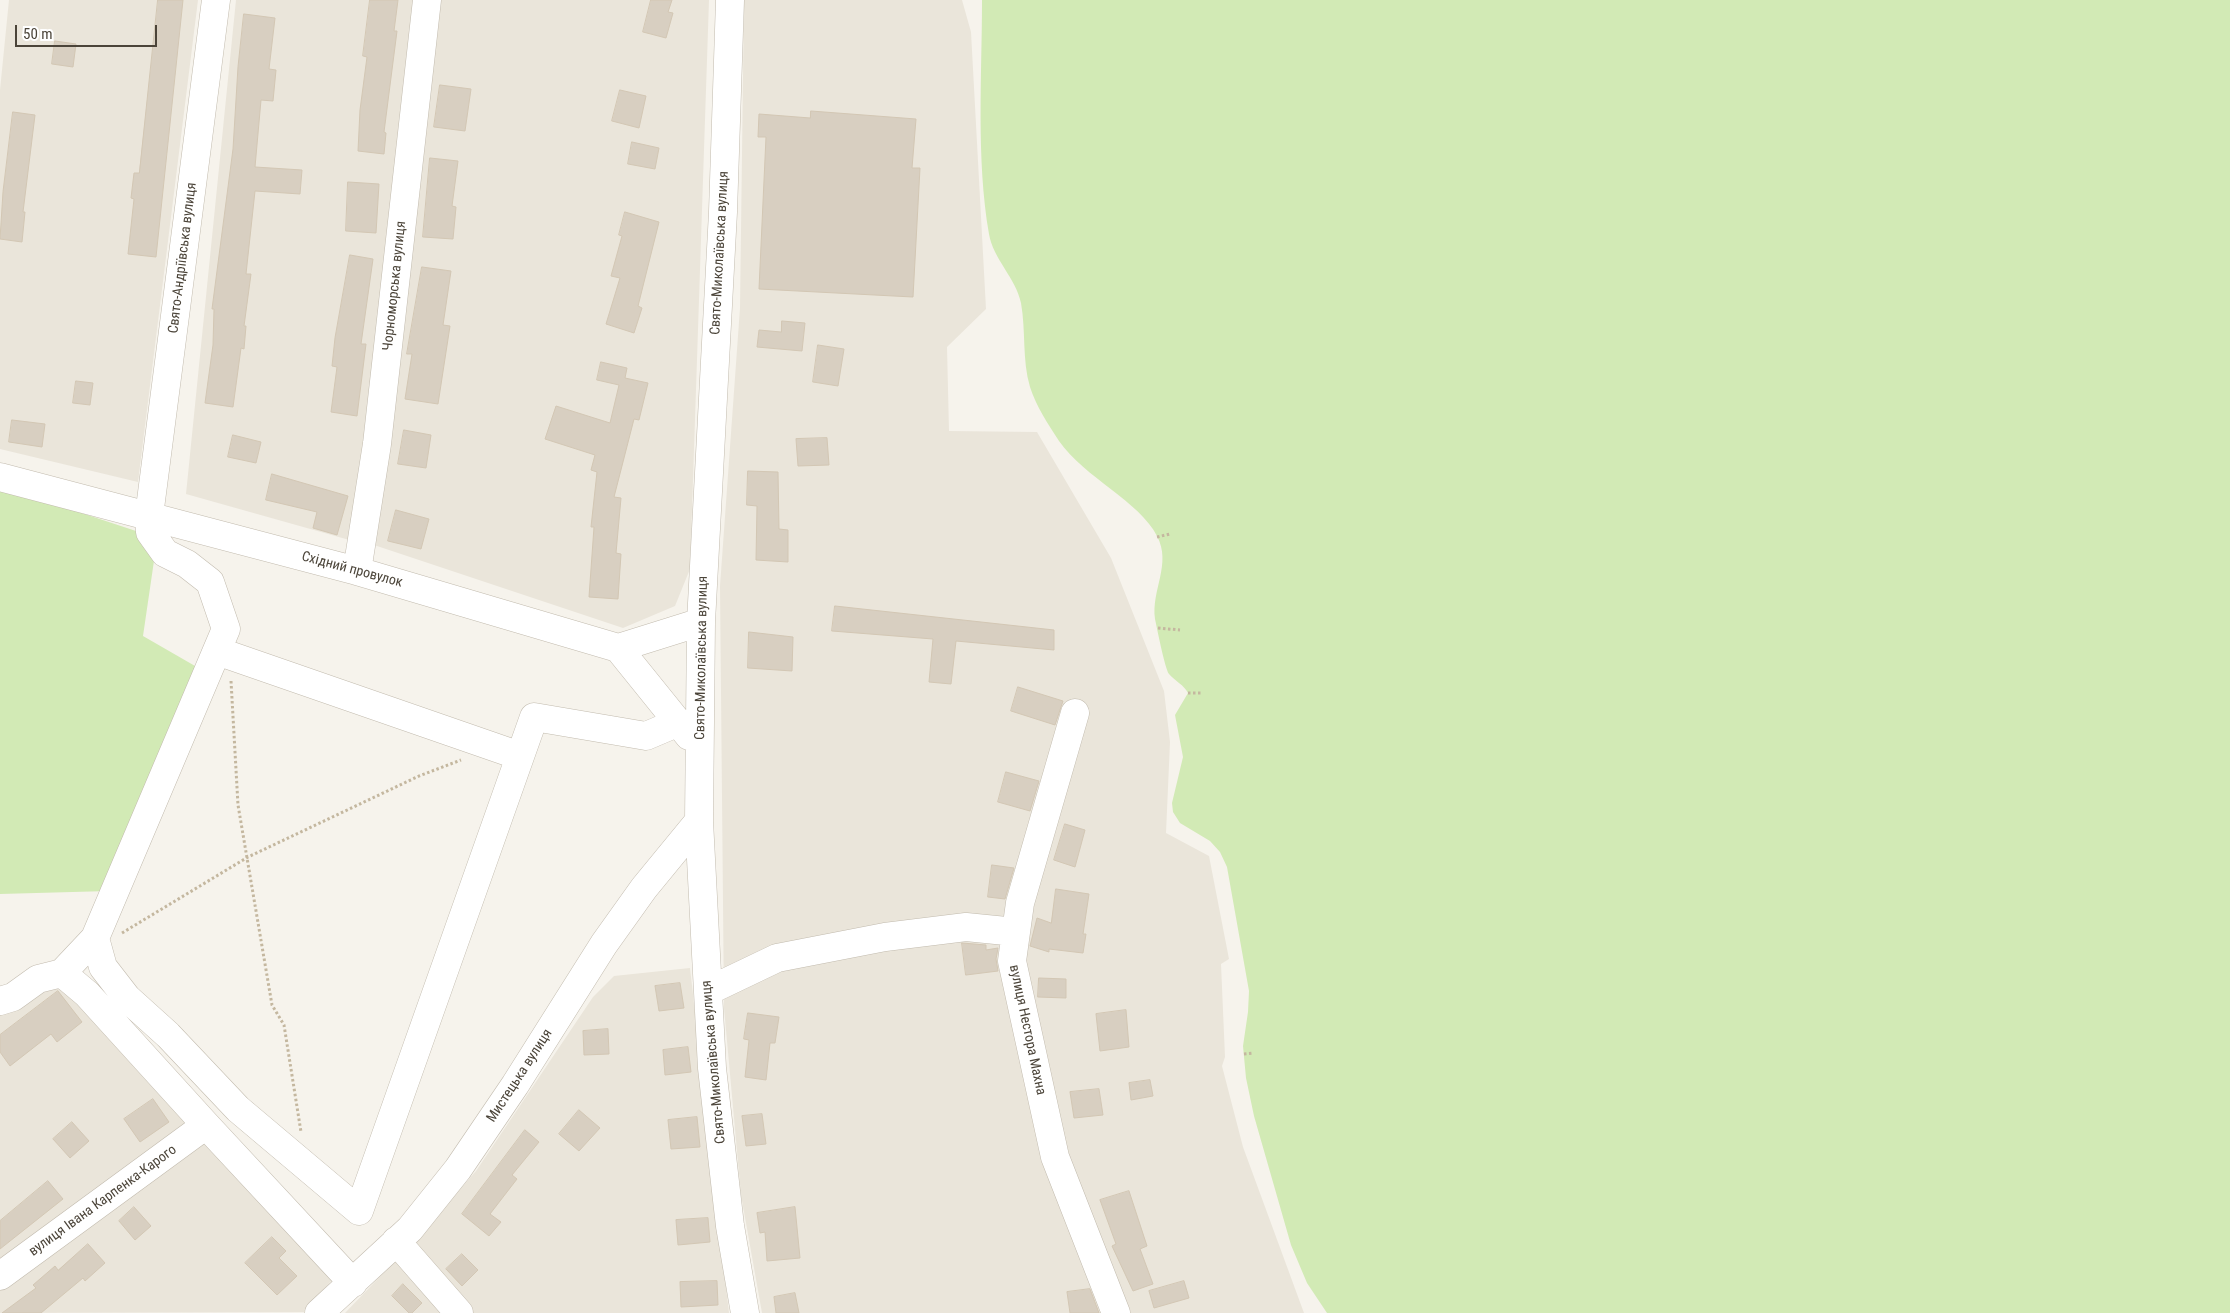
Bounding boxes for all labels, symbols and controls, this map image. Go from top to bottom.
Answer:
scale bar [18,15,160,47]
text: 50 m [23,25,53,43]
street label: Свято-Миколаївська вулиця [707,171,733,335]
street label: Свято-Андріївська вулиця [165,182,201,334]
street label: Чорноморська вулиця [380,220,410,352]
street label: Східний провулок [300,548,404,592]
street label: Свято-Миколаївська вулиця [692,576,712,740]
street label: вулиця Нестора Махна [1005,963,1049,1097]
street label: Свято-Миколаївська вулиця [698,980,730,1144]
street label: Мистецька вулиця [484,1026,556,1126]
street label: вулиця Івана Карпенка-Карого [26,1142,180,1260]

